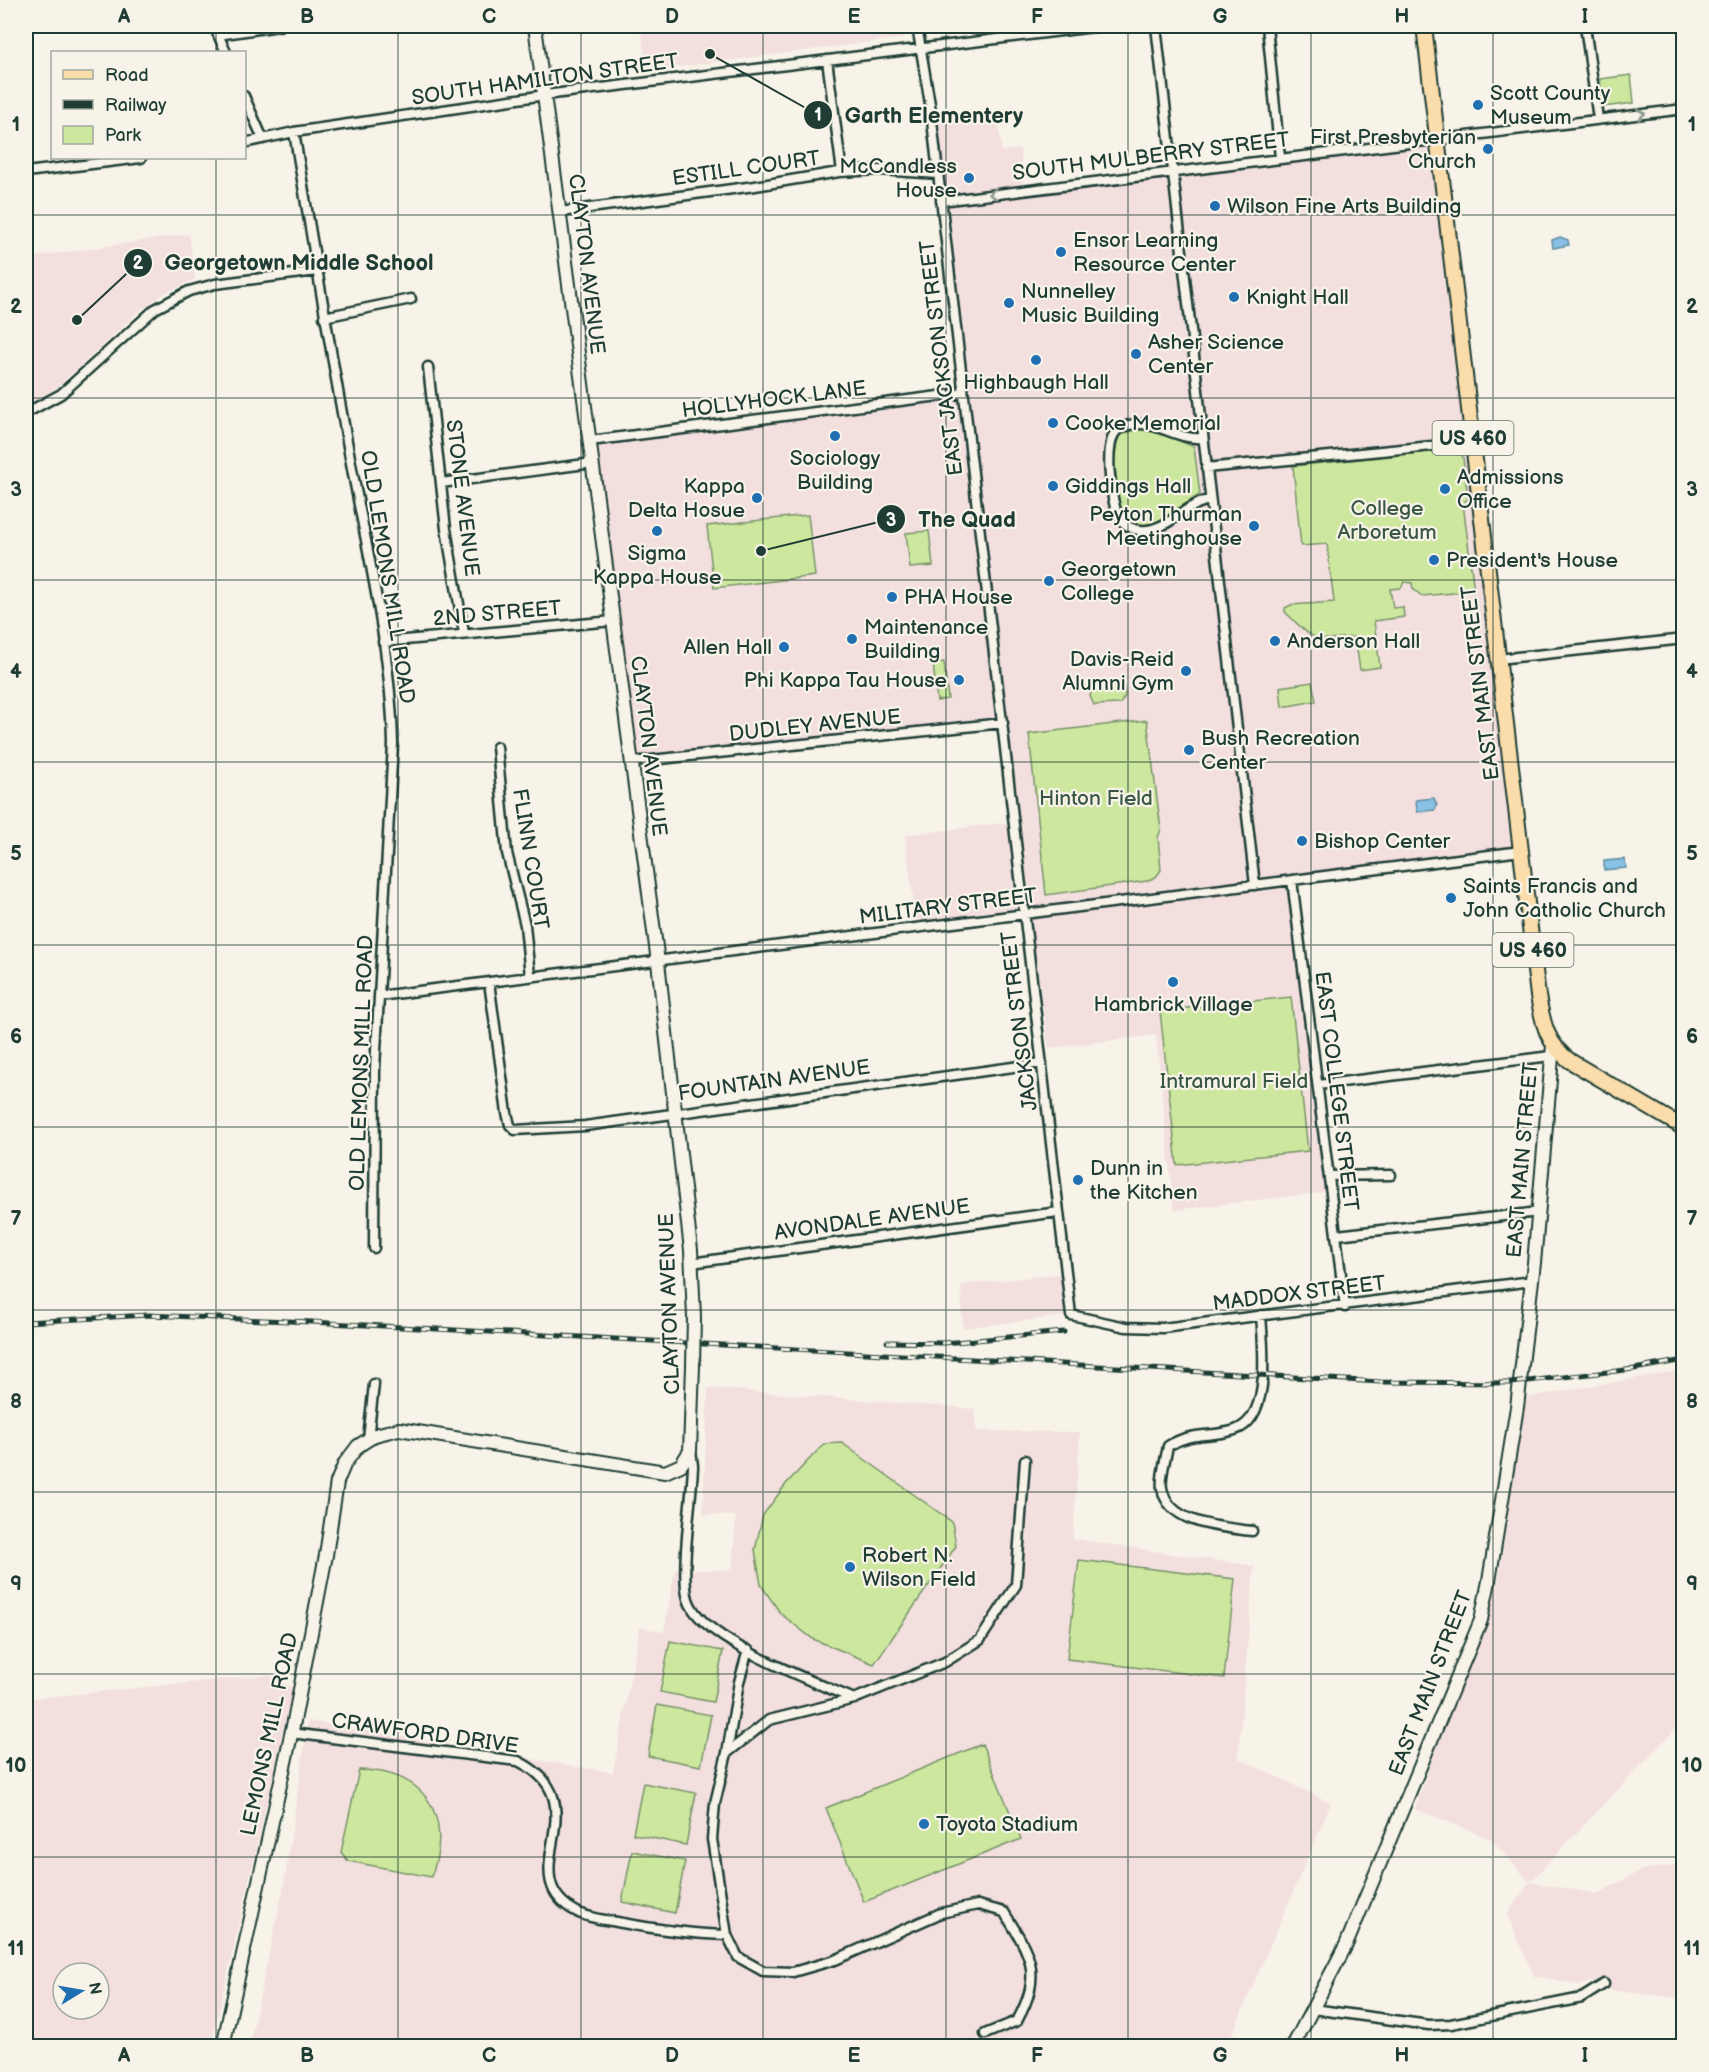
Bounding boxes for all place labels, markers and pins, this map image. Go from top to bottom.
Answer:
place label: Scott County Museum [1490,81,1611,130]
callout: Garth Elementery [803,95,1035,135]
marker: Scott County Museum [1471,98,1485,112]
place label: First Presbyterian Church [1310,125,1476,174]
marker: First Presbyterian Church [1481,142,1495,156]
place label: McCandless House [839,154,957,203]
marker: McCandless House [962,171,976,185]
place label: Wilson Fine Arts Building [1227,194,1461,219]
marker: Wilson Fine Arts Building [1208,199,1222,213]
place label: Ensor Learning Resource Center [1073,228,1236,277]
callout: Georgetown Middle School [123,243,446,283]
marker: Ensor Learning Resource Center [1054,245,1068,259]
place label: Nunnelley Music Building [1021,279,1159,328]
place label: Knight Hall [1246,285,1349,310]
marker: Knight Hall [1227,290,1241,304]
marker: Nunnelley Music Building [1002,296,1016,310]
place label: Asher Science Center [1148,330,1284,379]
marker: Asher Science Center [1129,347,1143,361]
marker: Highbaugh Hall [1029,353,1043,367]
place label: Highbaugh Hall [963,370,1109,395]
place label: Cooke Memorial [1065,411,1221,436]
marker: Cooke Memorial [1046,416,1060,430]
marker: Sociology Building [828,429,842,443]
place label: Sociology Building [790,446,881,495]
place label: Admissions Office [1457,465,1564,514]
place label: Kappa Delta Hosue [628,474,745,523]
place label: Giddings Hall [1065,474,1191,499]
marker: Giddings Hall [1046,479,1060,493]
marker: Admissions Office [1438,482,1452,496]
marker: Kappa Delta Hosue [750,491,764,505]
callout: The Quad [876,499,1028,539]
place label: Peyton Thurman Meetinghouse [1089,502,1242,551]
marker: Peyton Thurman Meetinghouse [1247,519,1261,533]
marker: Sigma Kappa House [650,524,664,538]
place label: Sigma Kappa House [593,541,721,590]
place label: President's House [1446,548,1618,573]
marker: President's House [1427,553,1441,567]
place label: Georgetown College [1061,557,1176,606]
marker: Georgetown College [1042,574,1056,588]
place label: PHA House [904,585,1013,610]
marker: PHA House [885,590,899,604]
place label: Maintenance Building [864,615,988,664]
place label: Anderson Hall [1287,629,1420,654]
marker: Maintenance Building [845,632,859,646]
marker: Anderson Hall [1268,634,1282,648]
place label: Allen Hall [683,635,772,660]
marker: Allen Hall [777,640,791,654]
place label: Davis-Reid Alumni Gym [1062,647,1174,696]
marker: Davis-Reid Alumni Gym [1179,664,1193,678]
place label: Phi Kappa Tau House [744,668,947,693]
marker: Phi Kappa Tau House [952,673,966,687]
place label: Bush Recreation Center [1201,726,1360,775]
marker: Bush Recreation Center [1182,743,1196,757]
place label: Bishop Center [1314,829,1451,854]
marker: Bishop Center [1295,834,1309,848]
place label: Saints Francis and John Catholic Church [1463,874,1666,923]
marker: Saints Francis and John Catholic Church [1444,891,1458,905]
marker: Hambrick Village [1166,975,1180,989]
place label: Hambrick Village [1093,992,1253,1017]
place label: Dunn in the Kitchen [1090,1156,1198,1205]
marker: Dunn in the Kitchen [1071,1173,1085,1187]
place label: Robert N. Wilson Field [862,1543,976,1592]
marker: Robert N. Wilson Field [843,1560,857,1574]
place label: Toyota Stadium [936,1812,1078,1837]
marker: Toyota Stadium [917,1817,931,1831]

